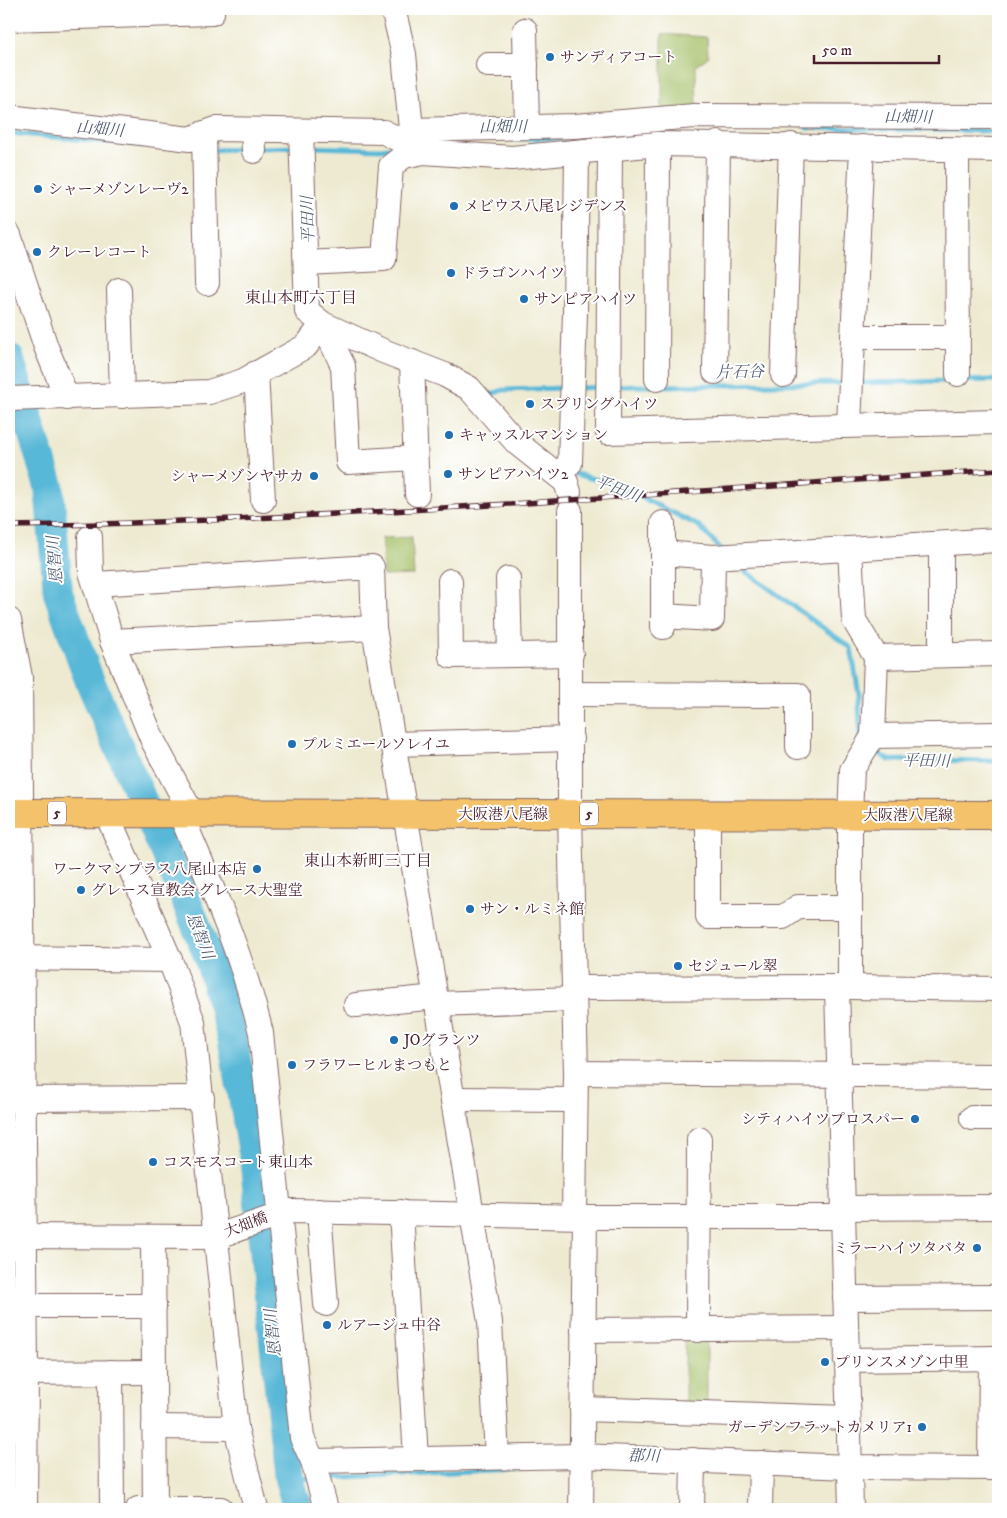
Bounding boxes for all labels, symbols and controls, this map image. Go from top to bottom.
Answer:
scale bar [814,32,940,64]
text: 50 m [822,41,852,60]
place label: サンディアコート [560,48,677,67]
marker: サンディアコート [544,51,556,63]
water label: 山畑川 [884,107,934,127]
water label: 山畑川 [75,117,127,141]
water label: 山畑川 [479,117,529,137]
place label: シャーメゾンレーヴ2 [48,180,189,199]
marker: シャーメゾンレーヴ2 [32,183,44,195]
water label: 平田川 [297,194,319,244]
place label: メビウス八尾レジデンス [464,197,627,216]
marker: メビウス八尾レジデンス [448,200,460,212]
place label: クレーレコート [47,243,152,262]
marker: クレーレコート [31,246,43,258]
place label: ドラゴンハイツ [461,264,565,283]
marker: ドラゴンハイツ [445,267,457,279]
district label: 東山本町六丁目 [245,288,357,308]
place label: サンピアハイツ [534,290,637,309]
marker: サンピアハイツ [518,293,530,305]
water label: 片石谷 [716,362,765,382]
place label: スプリングハイツ [540,395,658,414]
marker: スプリングハイツ [524,398,536,410]
place label: キャッスルマンション [459,426,608,445]
marker: キャッスルマンション [443,429,455,441]
place label: サンピアハイツ2 [458,465,569,484]
place label: シャーメゾンヤサカ [171,467,304,486]
marker: サンピアハイツ2 [442,468,454,480]
marker: シャーメゾンヤサカ [308,470,320,482]
water label: 平田川 [592,471,646,508]
water label: 恩智川 [43,533,67,585]
place label: プルミエールソレイユ [302,735,450,754]
marker: プルミエールソレイユ [286,738,298,750]
water label: 平田川 [902,751,952,771]
road number: 5 [48,801,66,824]
road number: 5 [580,802,598,826]
street label: 大阪港八尾線 [458,805,548,824]
street label: 大阪港八尾線 [863,806,953,825]
district label: 東山本新町三丁目 [304,851,432,871]
place label: ワークマンプラス八尾山本店 [52,860,247,879]
marker: ワークマンプラス八尾山本店 [251,863,263,875]
place label: グレース宣教会 グレース大聖堂 [91,881,303,900]
marker: グレース宣教会 グレース大聖堂 [75,884,87,896]
place label: サン・ルミネ館 [480,900,584,919]
marker: サン・ルミネ館 [464,903,476,915]
water label: 恩智川 [182,910,219,964]
place label: セジュール翠 [688,957,777,976]
marker: セジュール翠 [672,960,684,972]
place label: JOグランツ [402,1031,480,1050]
marker: JOグランツ [388,1034,400,1046]
place label: フラワーヒルまつもと [302,1056,452,1075]
marker: フラワーヒルまつもと [286,1059,298,1071]
place label: シティハイツプロスパー [741,1110,905,1129]
marker: シティハイツプロスパー [909,1113,921,1125]
place label: コスモスコート東山本 [163,1153,313,1172]
marker: コスモスコート東山本 [147,1156,159,1168]
street label: 大畑橋 [222,1208,270,1242]
place label: ミラーハイツタバタ [833,1239,967,1258]
marker: ミラーハイツタバタ [971,1242,983,1254]
water label: 恩智川 [260,1306,285,1358]
place label: ルアージュ中谷 [337,1316,441,1335]
marker: ルアージュ中谷 [321,1319,333,1331]
place label: プリンスメゾン中里 [835,1353,969,1372]
marker: プリンスメゾン中里 [819,1356,831,1368]
place label: ガーデンフラットカメリア1 [728,1418,912,1437]
marker: ガーデンフラットカメリア1 [916,1421,928,1433]
water label: 郡川 [628,1445,662,1467]

